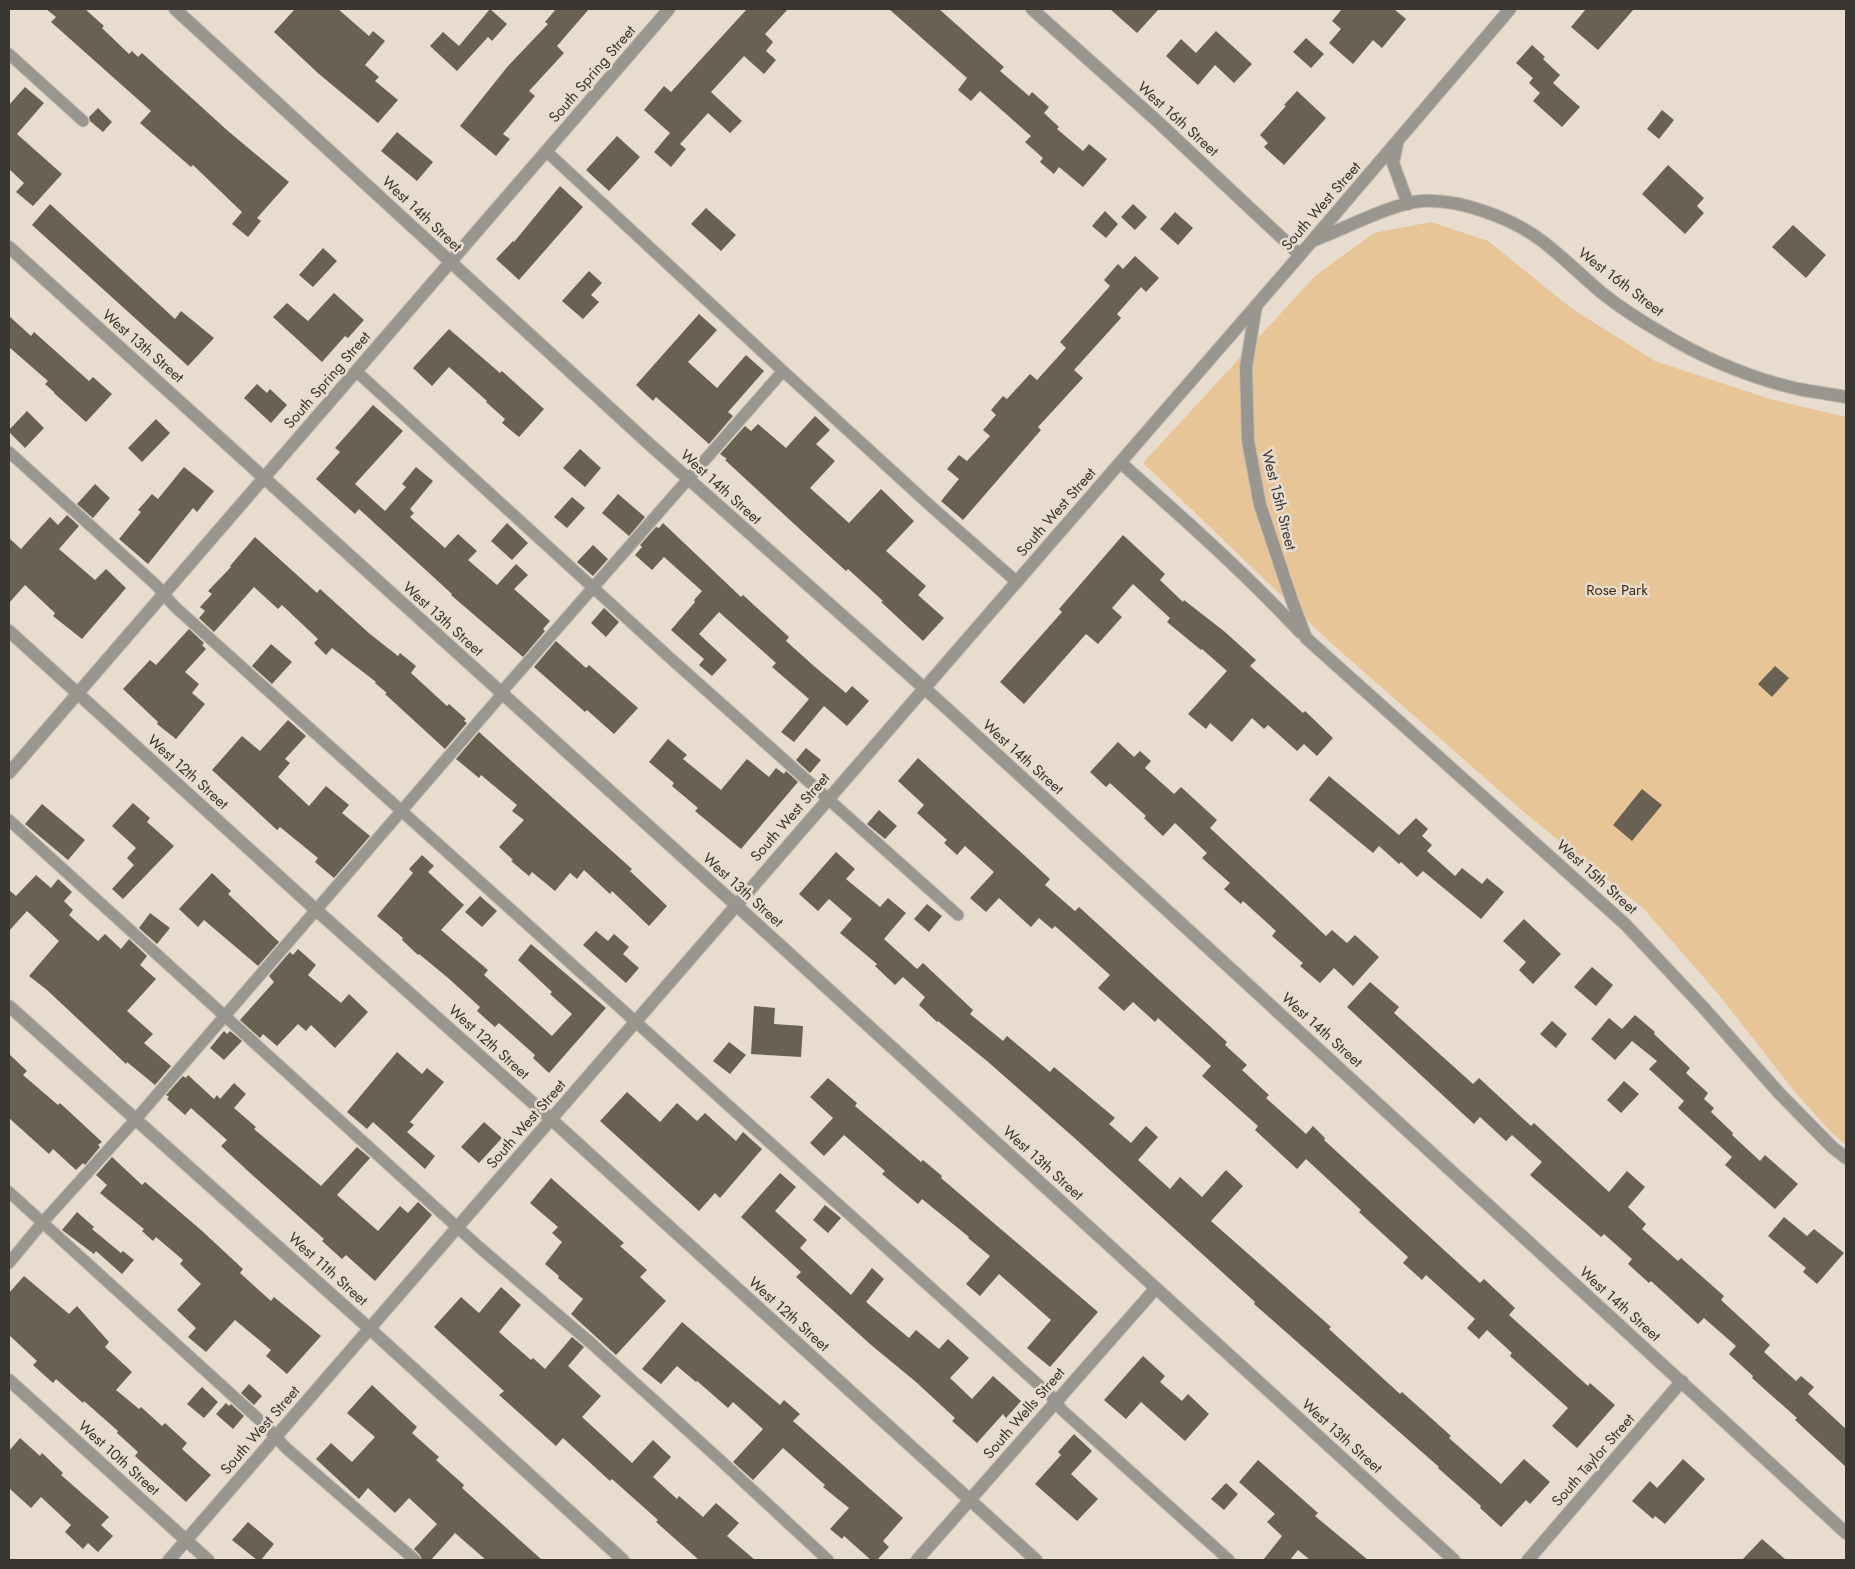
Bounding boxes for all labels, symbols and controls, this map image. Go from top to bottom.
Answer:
street label: South Spring Street [543,20,641,128]
street label: West 16th Street [1132,76,1224,162]
street label: South West Street [1276,156,1366,255]
street label: West 14th Street [377,171,467,257]
street label: West 16th Street [1573,242,1669,322]
street label: West 13th Street [97,304,189,388]
street label: South Spring Street [278,326,376,434]
street label: West 14th Street [675,444,767,530]
street label: West 15th Street [1256,448,1302,553]
street label: South West Street [1011,462,1101,561]
street label: West 13th Street [398,577,489,662]
park label: Rose Park [1586,579,1648,601]
street label: West 14th Street [977,714,1069,800]
street label: West 12th Street [143,730,234,815]
street label: South West Street [745,767,835,866]
street label: West 15th Street [1552,835,1643,920]
street label: West 13th Street [698,848,789,933]
street label: West 14th Street [1276,987,1368,1073]
street label: West 12th Street [444,1000,535,1085]
street label: South West Street [481,1074,571,1173]
street label: West 13th Street [998,1121,1089,1206]
street label: West 11th Street [283,1227,373,1311]
street label: West 14th Street [1574,1261,1666,1347]
street label: West 12th Street [744,1272,835,1357]
street label: South Wells Street [978,1362,1070,1464]
street label: South West Street [215,1380,305,1479]
street label: West 13th Street [1297,1394,1388,1479]
street label: South Taylor Street [1546,1409,1640,1511]
street label: West 10th Street [73,1415,165,1501]

